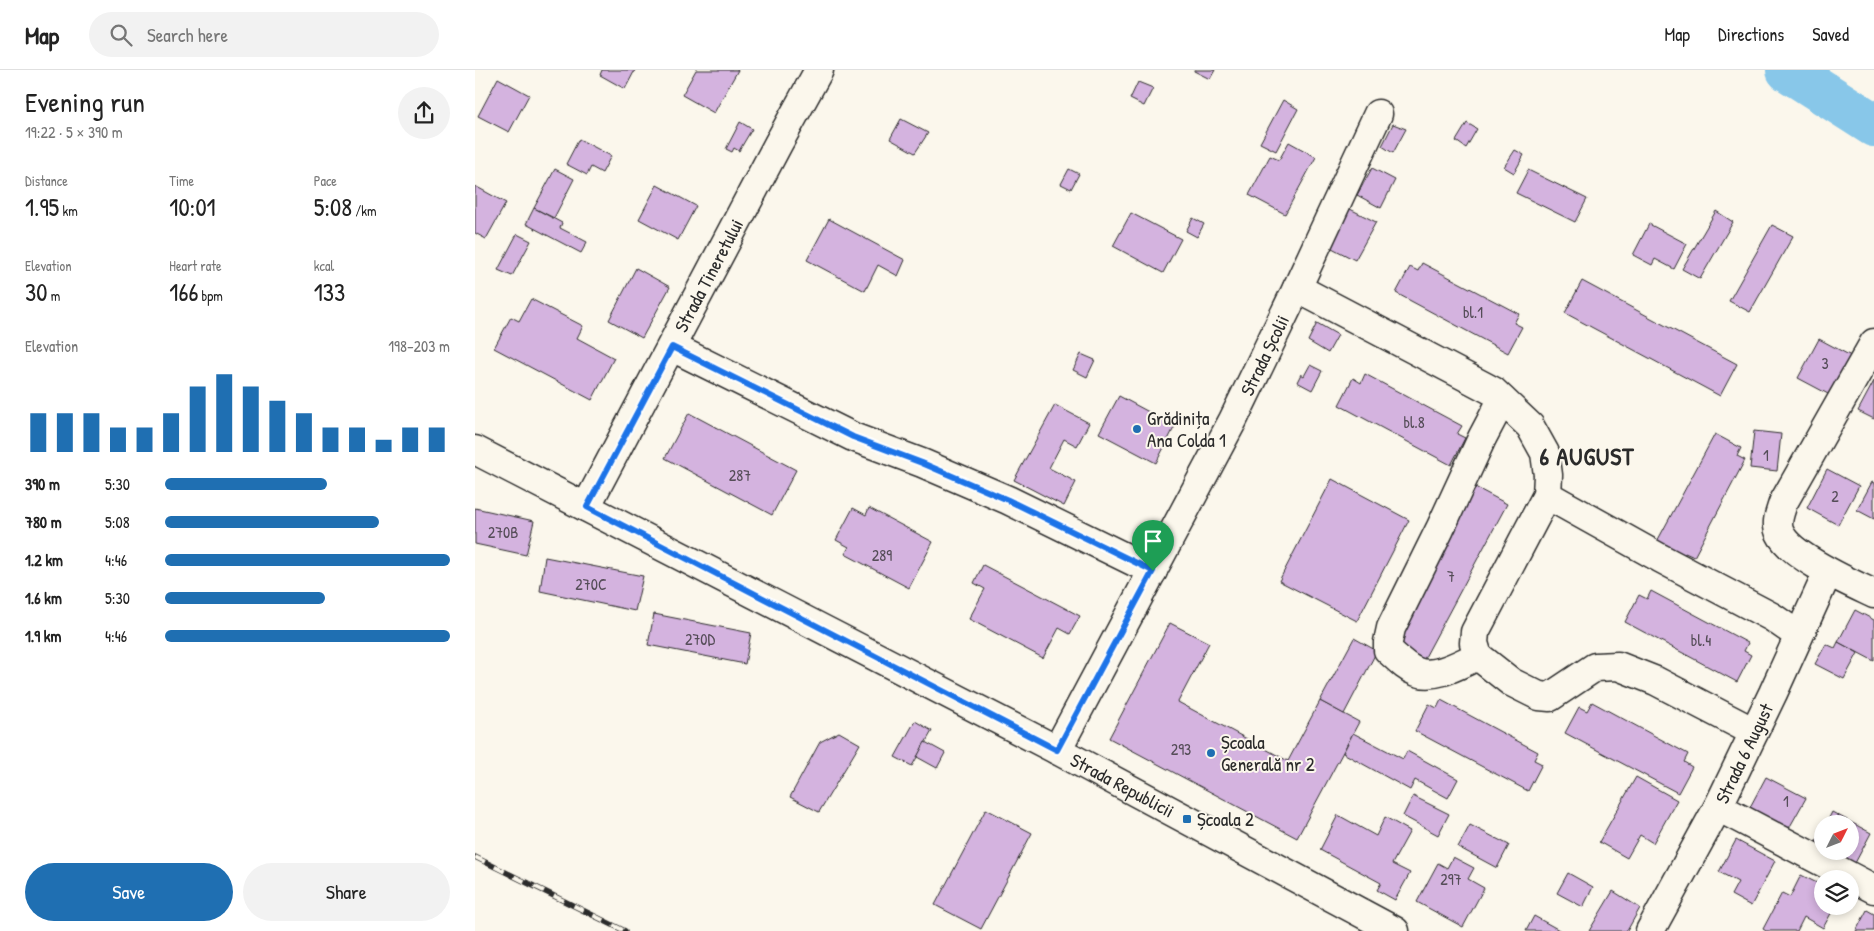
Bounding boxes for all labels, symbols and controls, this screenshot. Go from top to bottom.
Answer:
search box [89,12,439,57]
text: Map [25,19,59,51]
icon: search [107,21,135,49]
text: Search here [147,22,228,48]
text: Map [1665,22,1690,47]
text: Directions [1718,22,1784,47]
text: Saved [1812,22,1849,47]
text: Evening run [25,83,145,121]
button: share [398,87,450,139]
text: 19:22 · 5 × 390 m [25,121,123,143]
text: Distance [25,171,68,190]
text: Time [169,171,194,190]
text: Pace [314,171,337,190]
text: 1.95 [25,190,59,224]
text: 10:01 [169,190,216,224]
text: 5:08 [314,190,352,224]
text: km [59,201,78,220]
text: /km [352,201,377,220]
street label: Strada Tineretului [668,214,749,337]
text: Elevation [25,256,72,275]
text: Heart rate [169,256,222,275]
text: kcal [314,256,334,275]
text: 30 [25,275,47,309]
text: 166 [169,275,198,309]
text: 133 [314,275,345,309]
text: m [47,286,60,305]
text: bpm [198,286,223,305]
house number: bl.1 [1463,301,1483,323]
street label: Strada Școlii [1234,311,1295,400]
text: Elevation [25,335,78,357]
text: 198–203 m [388,335,450,357]
house number: 3 [1821,352,1829,374]
place label: Grădinița Ana Colda 1 [1147,405,1226,453]
house number: bl.8 [1403,411,1425,433]
marker: Grădinița Ana Colda 1 [1131,423,1143,435]
district label: 6 AUGUST [1540,440,1634,472]
house number: 1 [1763,444,1769,466]
house number: 287 [729,464,751,486]
text: 390 m [25,473,60,495]
text: 5:30 [105,473,130,495]
house number: 2 [1831,485,1839,507]
text: 780 m [25,511,62,533]
text: 5:08 [105,511,130,533]
pin [1132,520,1174,571]
house number: 270B [488,521,518,543]
icon: arrive [1139,527,1167,555]
house number: 289 [872,544,892,566]
text: 1.2 km [25,549,63,571]
text: 4:46 [105,549,127,571]
house number: 7 [1447,565,1455,587]
house number: 270C [575,573,607,595]
text: 1.6 km [25,587,62,609]
text: 5:30 [105,587,130,609]
text: 1.9 km [25,625,61,647]
text: 4:46 [105,625,127,647]
house number: 270D [685,628,715,650]
house number: bl.4 [1691,629,1711,651]
street label: Strada 6 August [1709,699,1779,808]
place label: Școala Generală nr 2 [1221,729,1315,777]
house number: 293 [1171,738,1191,760]
street label: Strada Republicii [1066,747,1179,823]
marker: Școala Generală nr 2 [1205,747,1217,759]
house number: 1 [1783,790,1789,812]
place label: Școala 2 [1197,806,1254,832]
marker: Școala 2 [1181,813,1193,825]
north arrow [1814,815,1859,860]
map controls [1814,815,1859,915]
button: Save [25,863,233,921]
button: Share [243,863,450,921]
house number: 297 [1440,868,1462,890]
button: layers [1814,870,1859,915]

